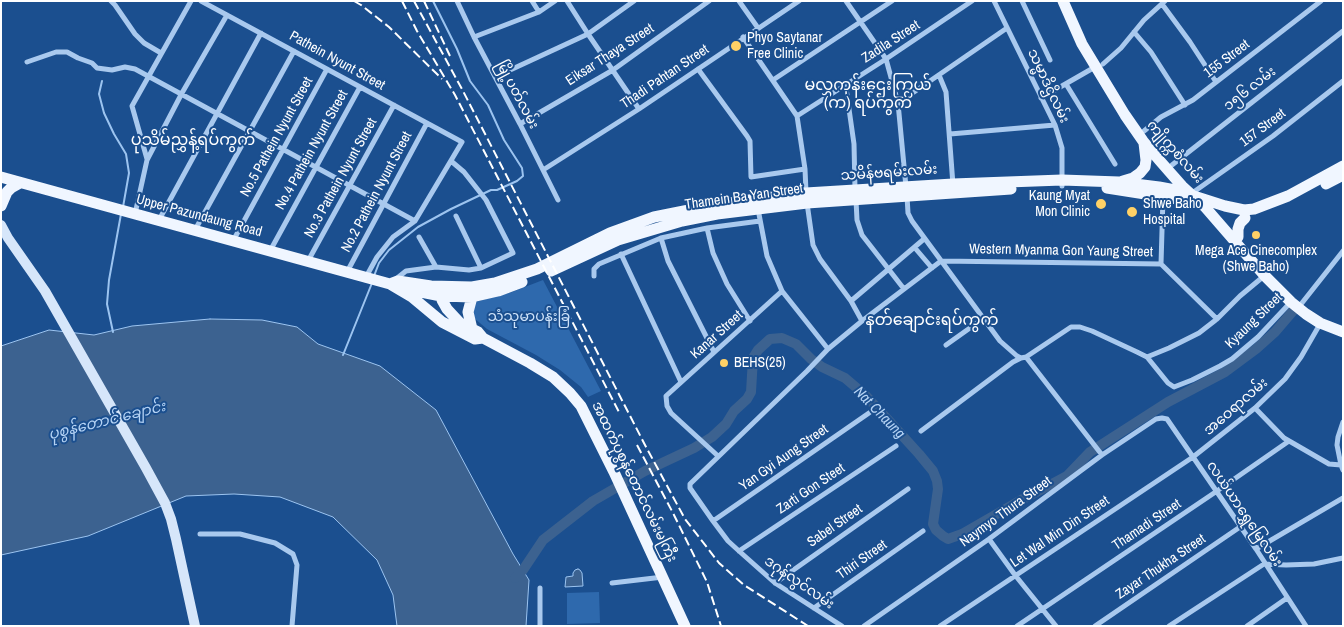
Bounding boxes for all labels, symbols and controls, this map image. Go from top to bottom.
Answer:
street label: Zadila Street [859,17,923,67]
street label: Eiksar Thaya Street [563,20,657,90]
street label: Pathein Nyunt Street [286,28,388,94]
place label: Phyo Saytanar Free Clinic [747,30,822,62]
street label: 155 Street [1201,36,1253,82]
marker: Phyo Saytanar Free Clinic [729,39,743,53]
street label: Thadi Pahtan Street [618,41,712,113]
street label: သမ္မာဒိဌိလမ်း [1024,46,1072,126]
street label: မြို့ပတ်လမ်း [492,58,542,132]
street label: ၁၅၆ လမ်း [1221,63,1279,115]
street label: No.5 Pathein Nyunt Street [237,74,317,200]
district label: မလွှကုန်းဌေးကြွယ် (က) ရပ်ကွက် [804,76,932,114]
street label: No.4 Pathein Nyunt Street [272,87,352,213]
street label: 157 Street [1237,105,1289,151]
street label: No.3 Pathein Nyunt Street [301,115,381,241]
street label: ကျိုက္ကစံလမ်း [1143,117,1207,187]
street label: No.2 Pathein Nyunt Street [338,129,416,255]
district label: ပုသိမ်ညွှန့်ရပ်ကွက် [131,131,255,151]
street label: သမိန်ဗရမ်းလမ်း [840,161,938,185]
street label: Thamein Ba Yan Street [684,180,804,214]
place label: Kaung Myat Mon Clinic [1029,188,1090,220]
street label: Upper Pazundaung Road [134,191,264,241]
place label: Shwe Baho Hospital [1143,196,1202,228]
marker: Kaung Myat Mon Clinic [1094,197,1108,211]
marker: Shwe Baho Hospital [1125,205,1139,219]
marker: Mega Ace Cinecomplex (Shwe Baho) [1250,229,1262,241]
street label: Western Myanma Gon Yaung Street [969,241,1153,261]
place label: Mega Ace Cinecomplex (Shwe Baho) [1195,243,1317,276]
street label: Kyaung Street [1222,290,1286,352]
street label: Kanar Street [687,307,747,363]
park label: သံသုမာပန်းခြံ [488,309,570,325]
district label: နတ်ချောင်းရပ်ကွက် [866,311,998,331]
place label: BEHS(25) [734,355,786,371]
marker: BEHS(25) [718,357,730,369]
street label: အဝေရာလမ်း [1201,375,1271,439]
water label: Nat Chaung [850,383,908,443]
water label: ပုစွန်တောင် ချောင်း [47,398,167,444]
street label: အထက်ပုစွန်တောင်လမ်းမကြီး [588,399,680,565]
street label: Yan Gyi Aung Street [736,421,832,495]
street label: လယ်ယာရွှေမြေလမ်း [1203,458,1285,570]
street label: Zarti Gon Steet [774,460,848,518]
street label: Naymyo Thura Street [957,473,1055,551]
street label: Let Wal Min Din Street [1007,493,1113,571]
street label: Thamadi Street [1110,496,1184,554]
street label: Sabel Street [804,501,866,551]
street label: Zayar Thukha Street [1113,531,1209,603]
street label: Thiri Street [834,537,890,583]
street label: ဒဂုန်လွင်လမ်း [761,553,837,613]

